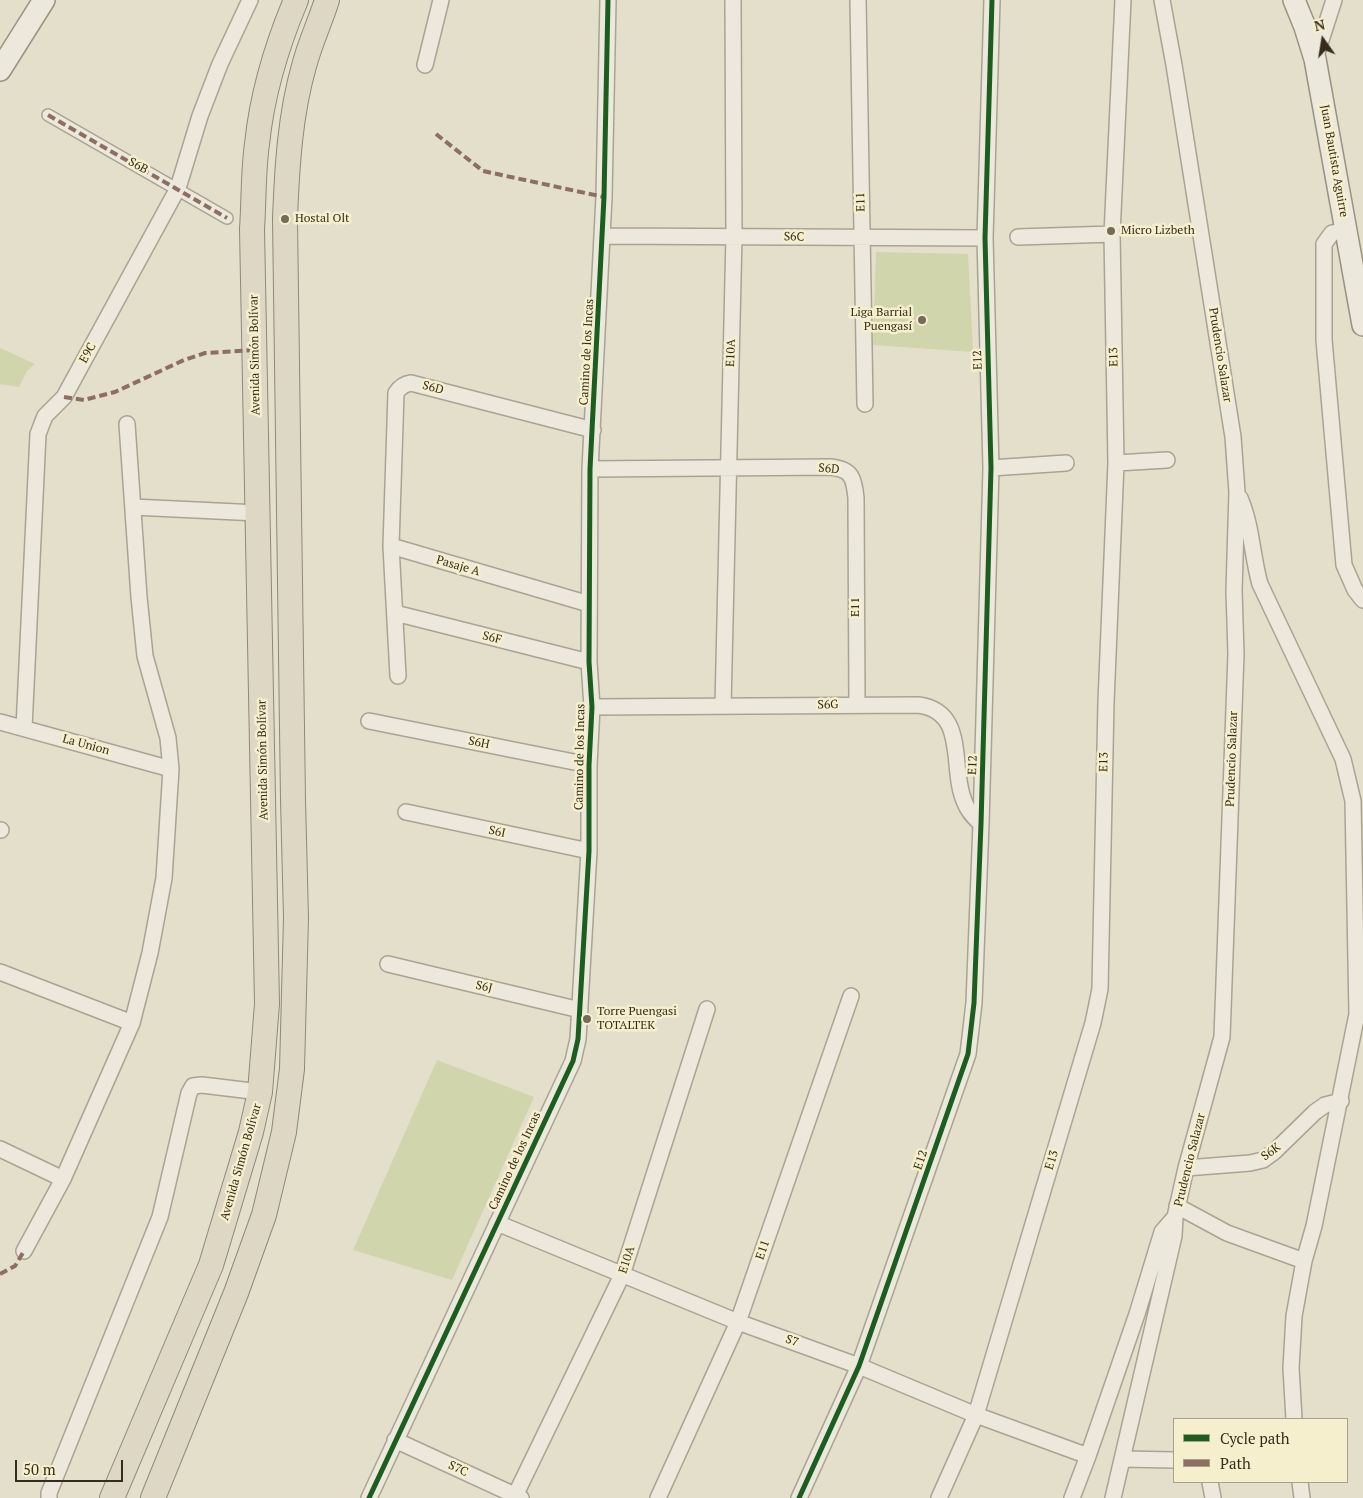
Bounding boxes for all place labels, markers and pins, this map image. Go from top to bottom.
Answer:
place label: Hostal Olt [295,212,350,226]
marker: Hostal Olt [279,213,291,225]
place label: Micro Lizbeth [1121,224,1195,238]
marker: Micro Lizbeth [1105,225,1117,237]
place label: Liga Barrial Puengasí [851,306,912,334]
marker: Liga Barrial Puengasí [916,314,928,326]
place label: Torre Puengasi TOTALTEK [597,1005,677,1033]
marker: Torre Puengasi TOTALTEK [581,1013,593,1025]

